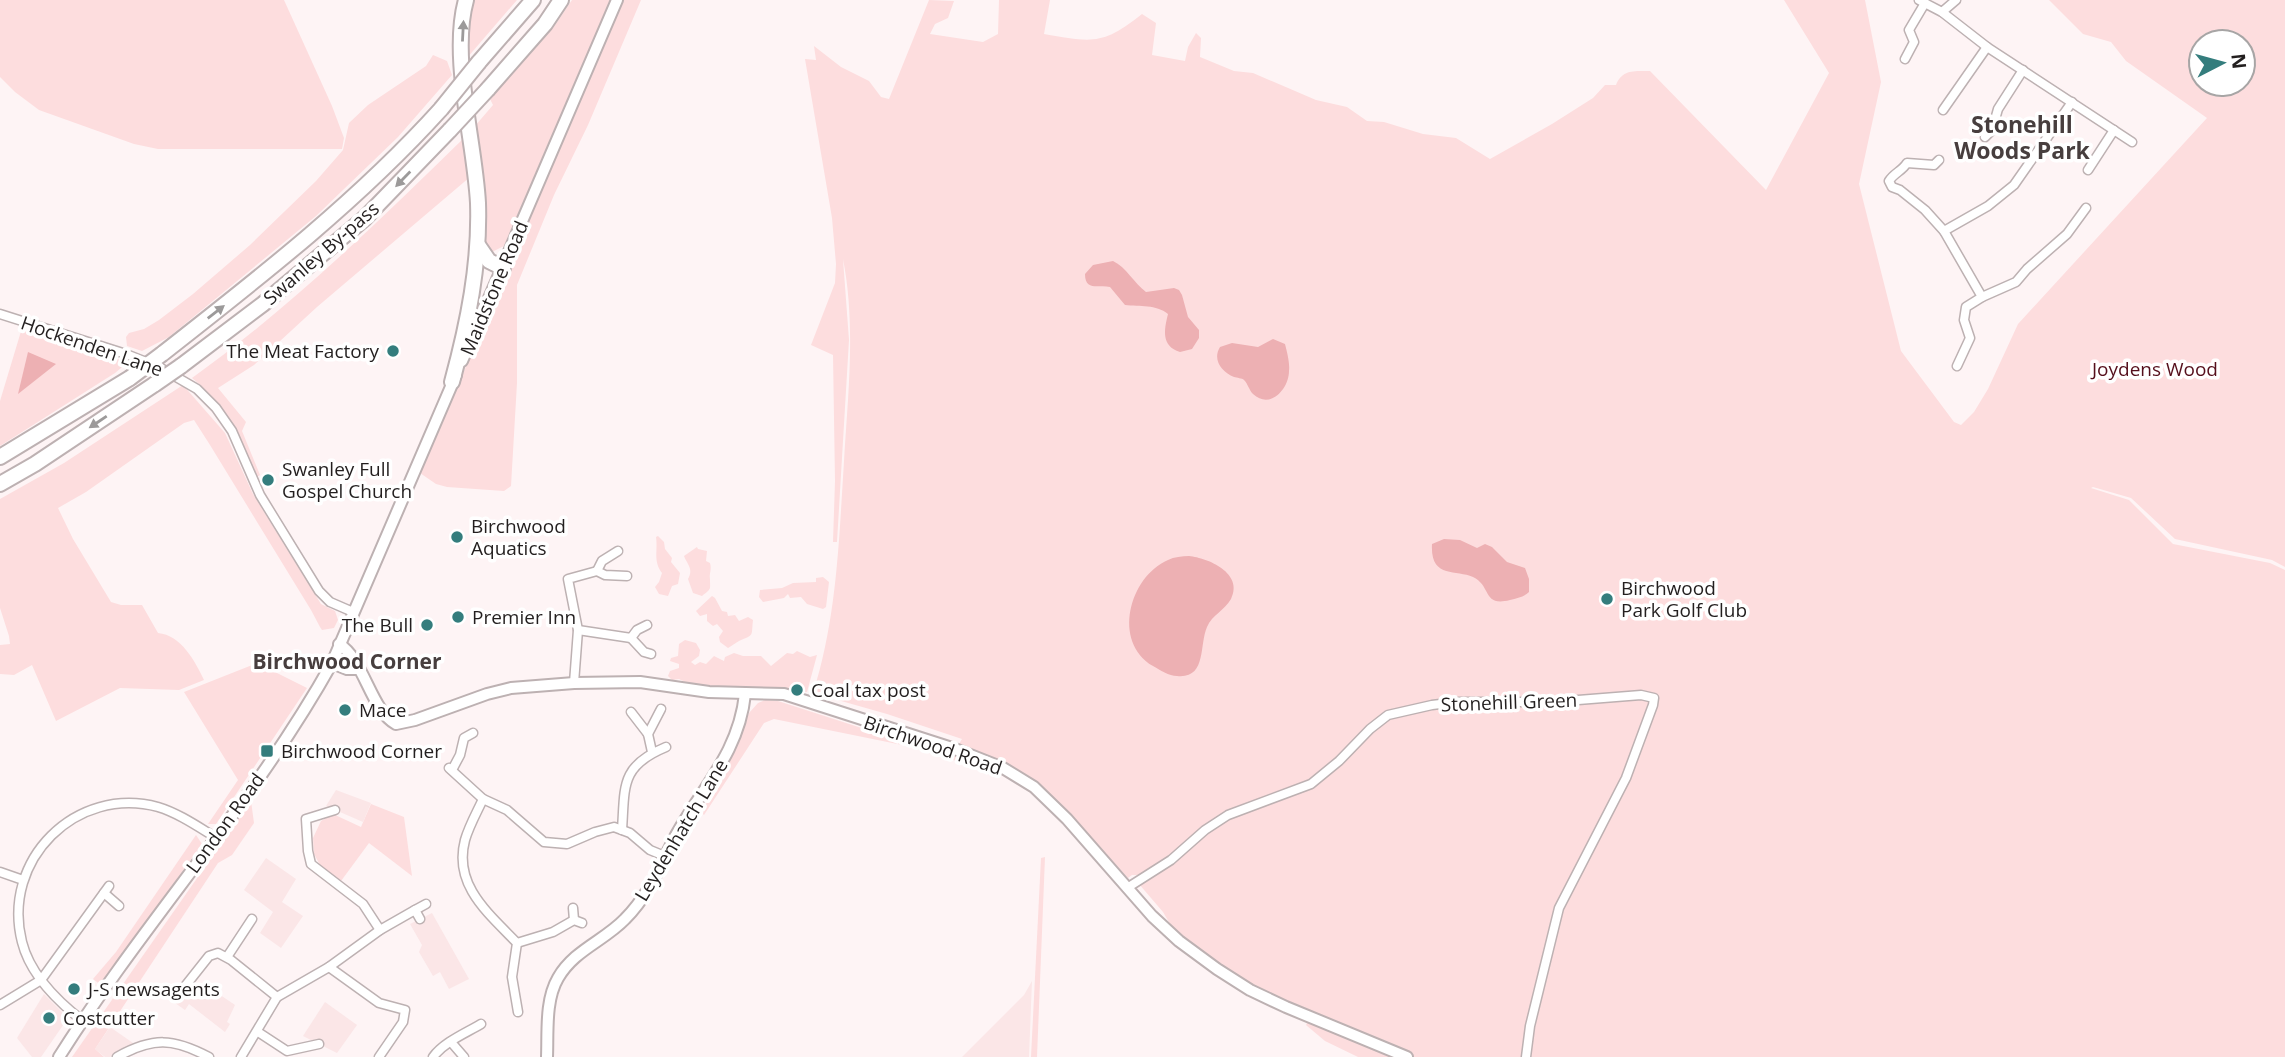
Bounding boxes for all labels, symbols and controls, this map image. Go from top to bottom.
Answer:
one-way arrow [457,19,468,41]
north arrow [2187,28,2257,98]
text: N [2225,52,2253,70]
district label: Stonehill Woods Park [1954,108,2091,166]
one-way arrow [394,170,411,187]
street label: Swanley By-pass [258,195,384,311]
street label: Maidstone Road [454,217,534,359]
one-way arrow [207,305,225,319]
street label: Hockenden Lane [18,310,166,382]
place label: The Meat Factory [226,338,379,364]
marker: The Meat Factory [385,343,401,359]
park label: Joydens Wood [2090,356,2218,382]
one-way arrow [89,415,108,428]
place label: Swanley Full Gospel Church [282,456,412,504]
marker: Swanley Full Gospel Church [260,472,276,488]
place label: Birchwood Aquatics [471,513,566,561]
marker: Birchwood Aquatics [449,529,465,545]
place label: Birchwood Park Golf Club [1621,575,1747,623]
marker: Birchwood Park Golf Club [1599,591,1615,607]
place label: Premier Inn [472,604,576,630]
marker: Premier Inn [450,609,466,625]
place label: The Bull [342,612,413,638]
marker: The Bull [419,617,435,633]
district label: Birchwood Corner [252,647,442,675]
place label: Coal tax post [811,677,926,703]
marker: Coal tax post [789,682,805,698]
street label: Stonehill Green [1440,687,1578,717]
place label: Mace [359,697,406,723]
marker: Mace [337,702,353,718]
street label: Birchwood Road [860,709,1006,781]
place label: Birchwood Corner [281,738,442,764]
marker: Birchwood Corner [259,743,275,759]
street label: Leydenhatch Lane [628,754,734,906]
street label: London Road [180,768,270,878]
place label: J-S newsagents [86,976,220,1002]
marker: J-S newsagents [66,981,82,997]
place label: Costcutter [63,1005,155,1031]
marker: Costcutter [41,1010,57,1026]

